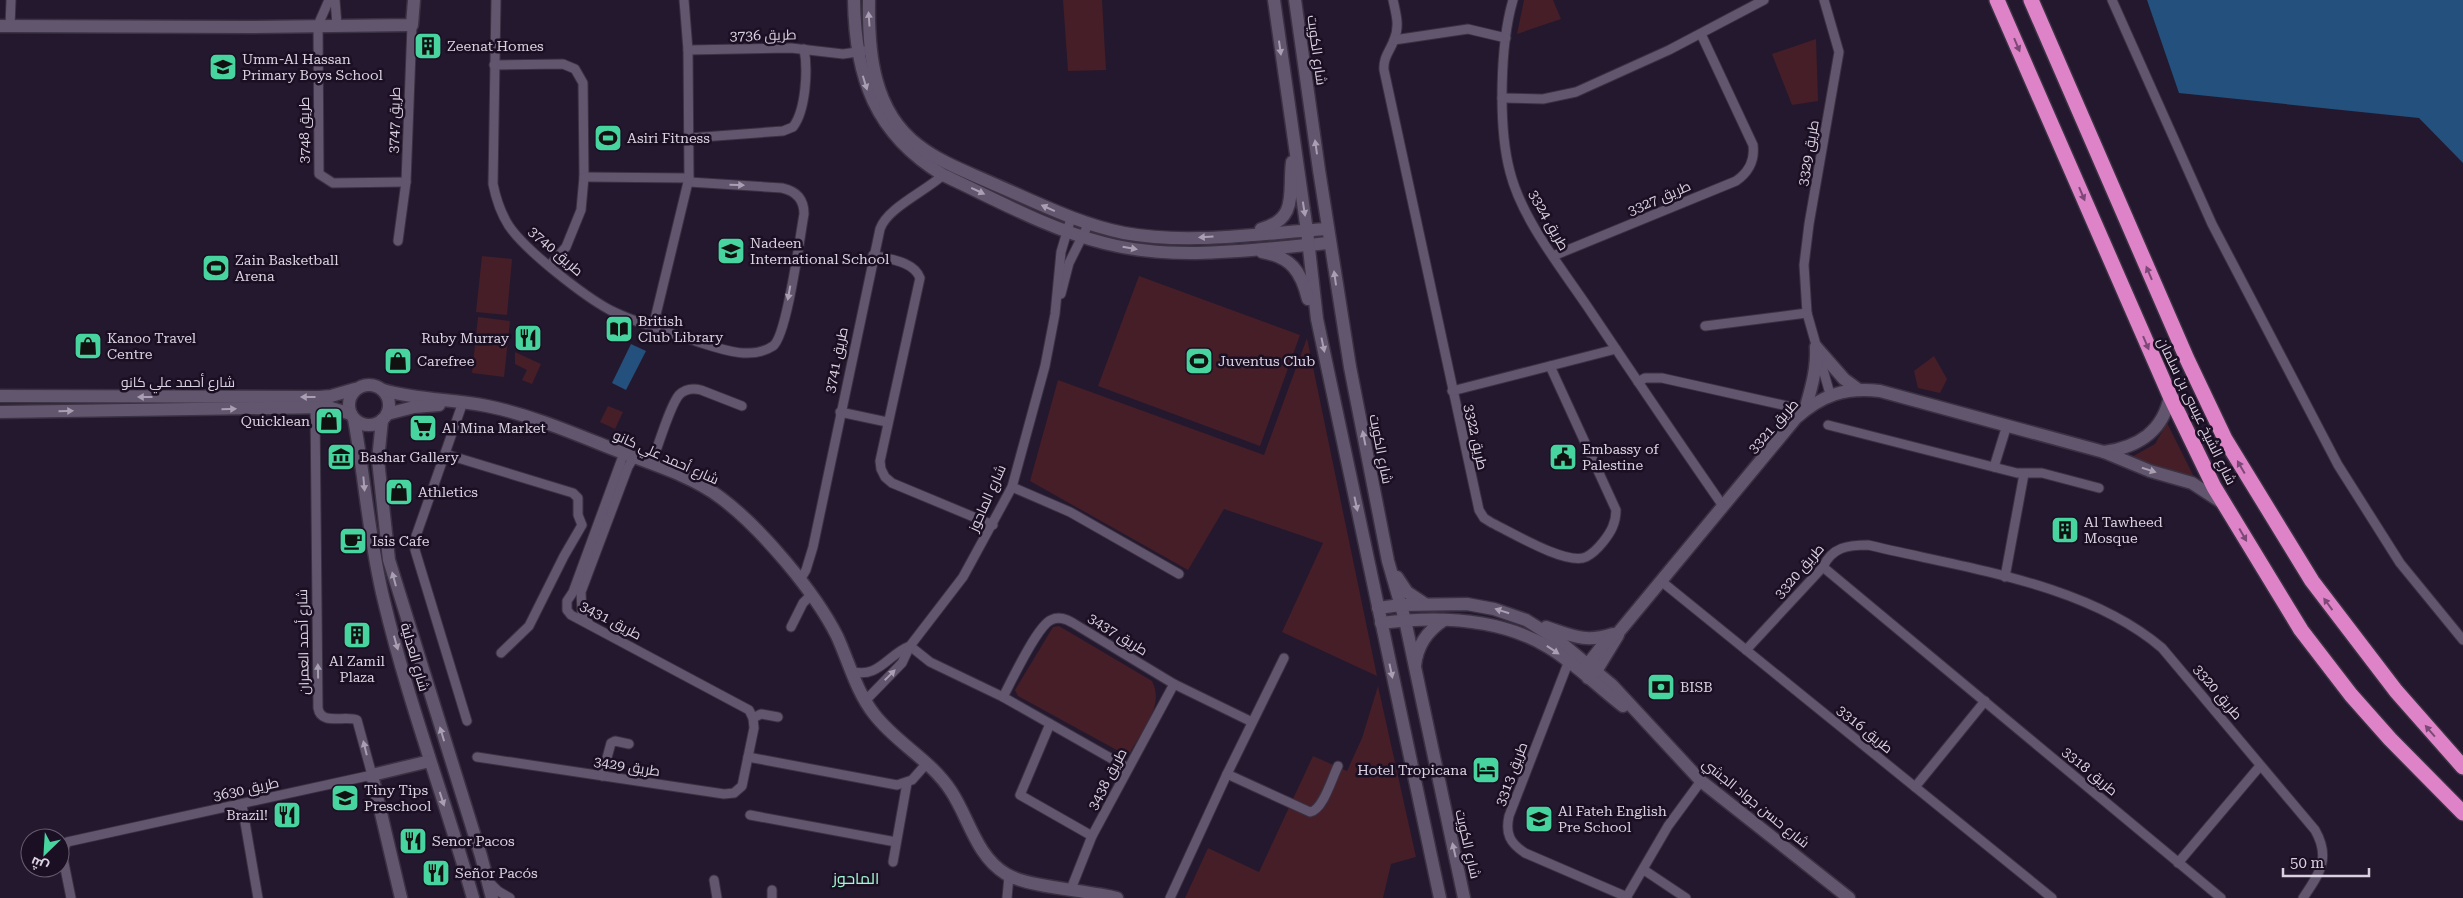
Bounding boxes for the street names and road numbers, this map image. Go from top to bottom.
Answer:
street label: شارع الكويت [1303,14,1330,86]
street label: طريق 3736 [729,26,797,45]
street label: طريق 3747 [385,86,404,154]
street label: طريق 3748 [296,97,313,163]
street label: طريق 3329 [1794,119,1823,188]
street label: طريق 3327 [1625,178,1693,219]
street label: طريق 3324 [1525,187,1572,254]
street label: طريق 3740 [525,223,587,280]
street label: طريق 3741 [821,326,852,395]
street label: شارع الشيخ عيسى بن سلمان [2153,335,2240,488]
street label: شارع أحمد علي كانو [121,373,235,394]
street label: طريق 3321 [1745,396,1802,457]
street label: طريق 3322 [1460,403,1491,472]
street label: شارع الكويت [1365,413,1396,485]
street label: شارع أحمد علي كانو [609,426,722,491]
street label: شارع الماحوز [965,462,1010,535]
street label: طريق 3320 [1771,540,1828,602]
street label: شارع أحمد العمران [293,589,313,695]
street label: طريق 3431 [577,597,644,644]
street label: طريق 3437 [1085,609,1151,659]
street label: شارع العدلية [397,621,432,693]
street label: طريق 3320 [2190,661,2246,723]
street label: طريق 3316 [1833,702,1896,757]
street label: طريق 3313 [1492,740,1531,808]
street label: طريق 3318 [2059,743,2121,799]
street label: طريق 3438 [1084,746,1131,813]
street label: طريق 3429 [593,753,661,780]
street label: شارع حسن جواد الجشي [1698,755,1813,853]
street label: طريق 3630 [212,774,281,805]
street label: شارع الكويت [1451,808,1484,881]

